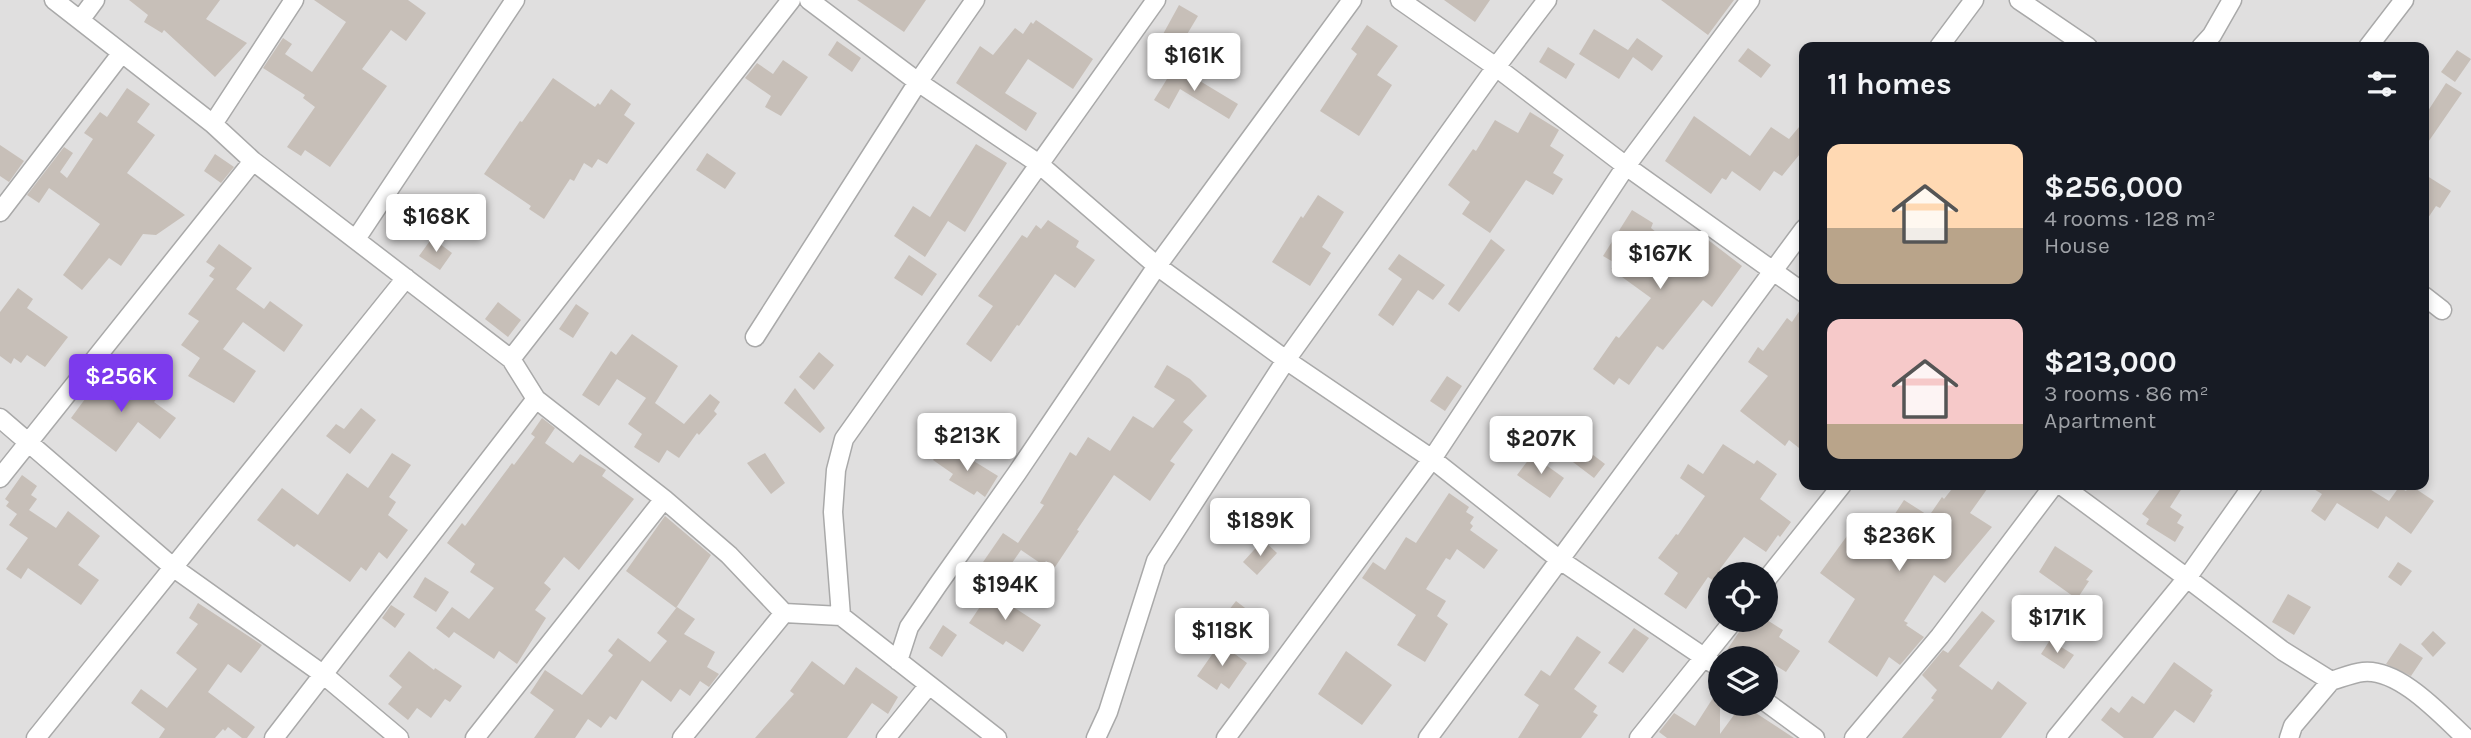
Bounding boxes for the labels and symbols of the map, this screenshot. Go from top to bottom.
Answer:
pin: $161K [1145,34,1243,93]
pin: $168K [387,194,485,254]
pin: $167K [1611,232,1709,291]
pin: $256K [72,354,170,414]
pin: $213K [918,414,1016,473]
pin: $207K [1492,416,1590,476]
pin: $189K [1211,498,1309,558]
pin: $236K [1850,514,1948,573]
pin: $194K [956,562,1054,622]
pin: $171K [2008,596,2106,655]
pin: $118K [1173,608,1271,668]

